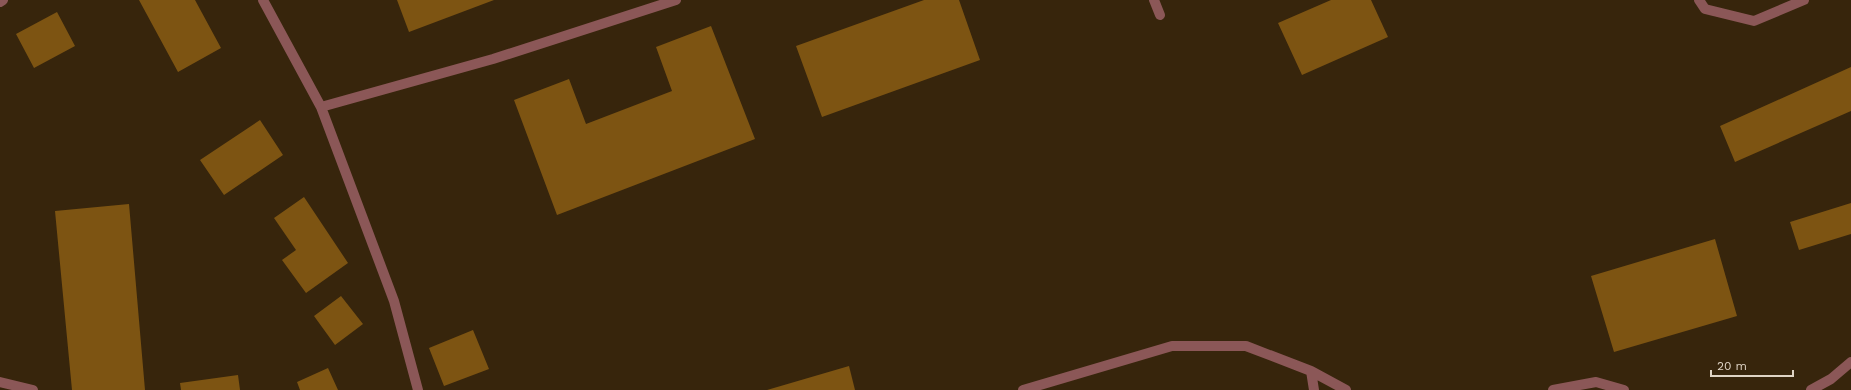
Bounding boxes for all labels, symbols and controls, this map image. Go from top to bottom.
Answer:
scale bar [1711,352,1793,378]
text: 20 m [1717,359,1747,373]

